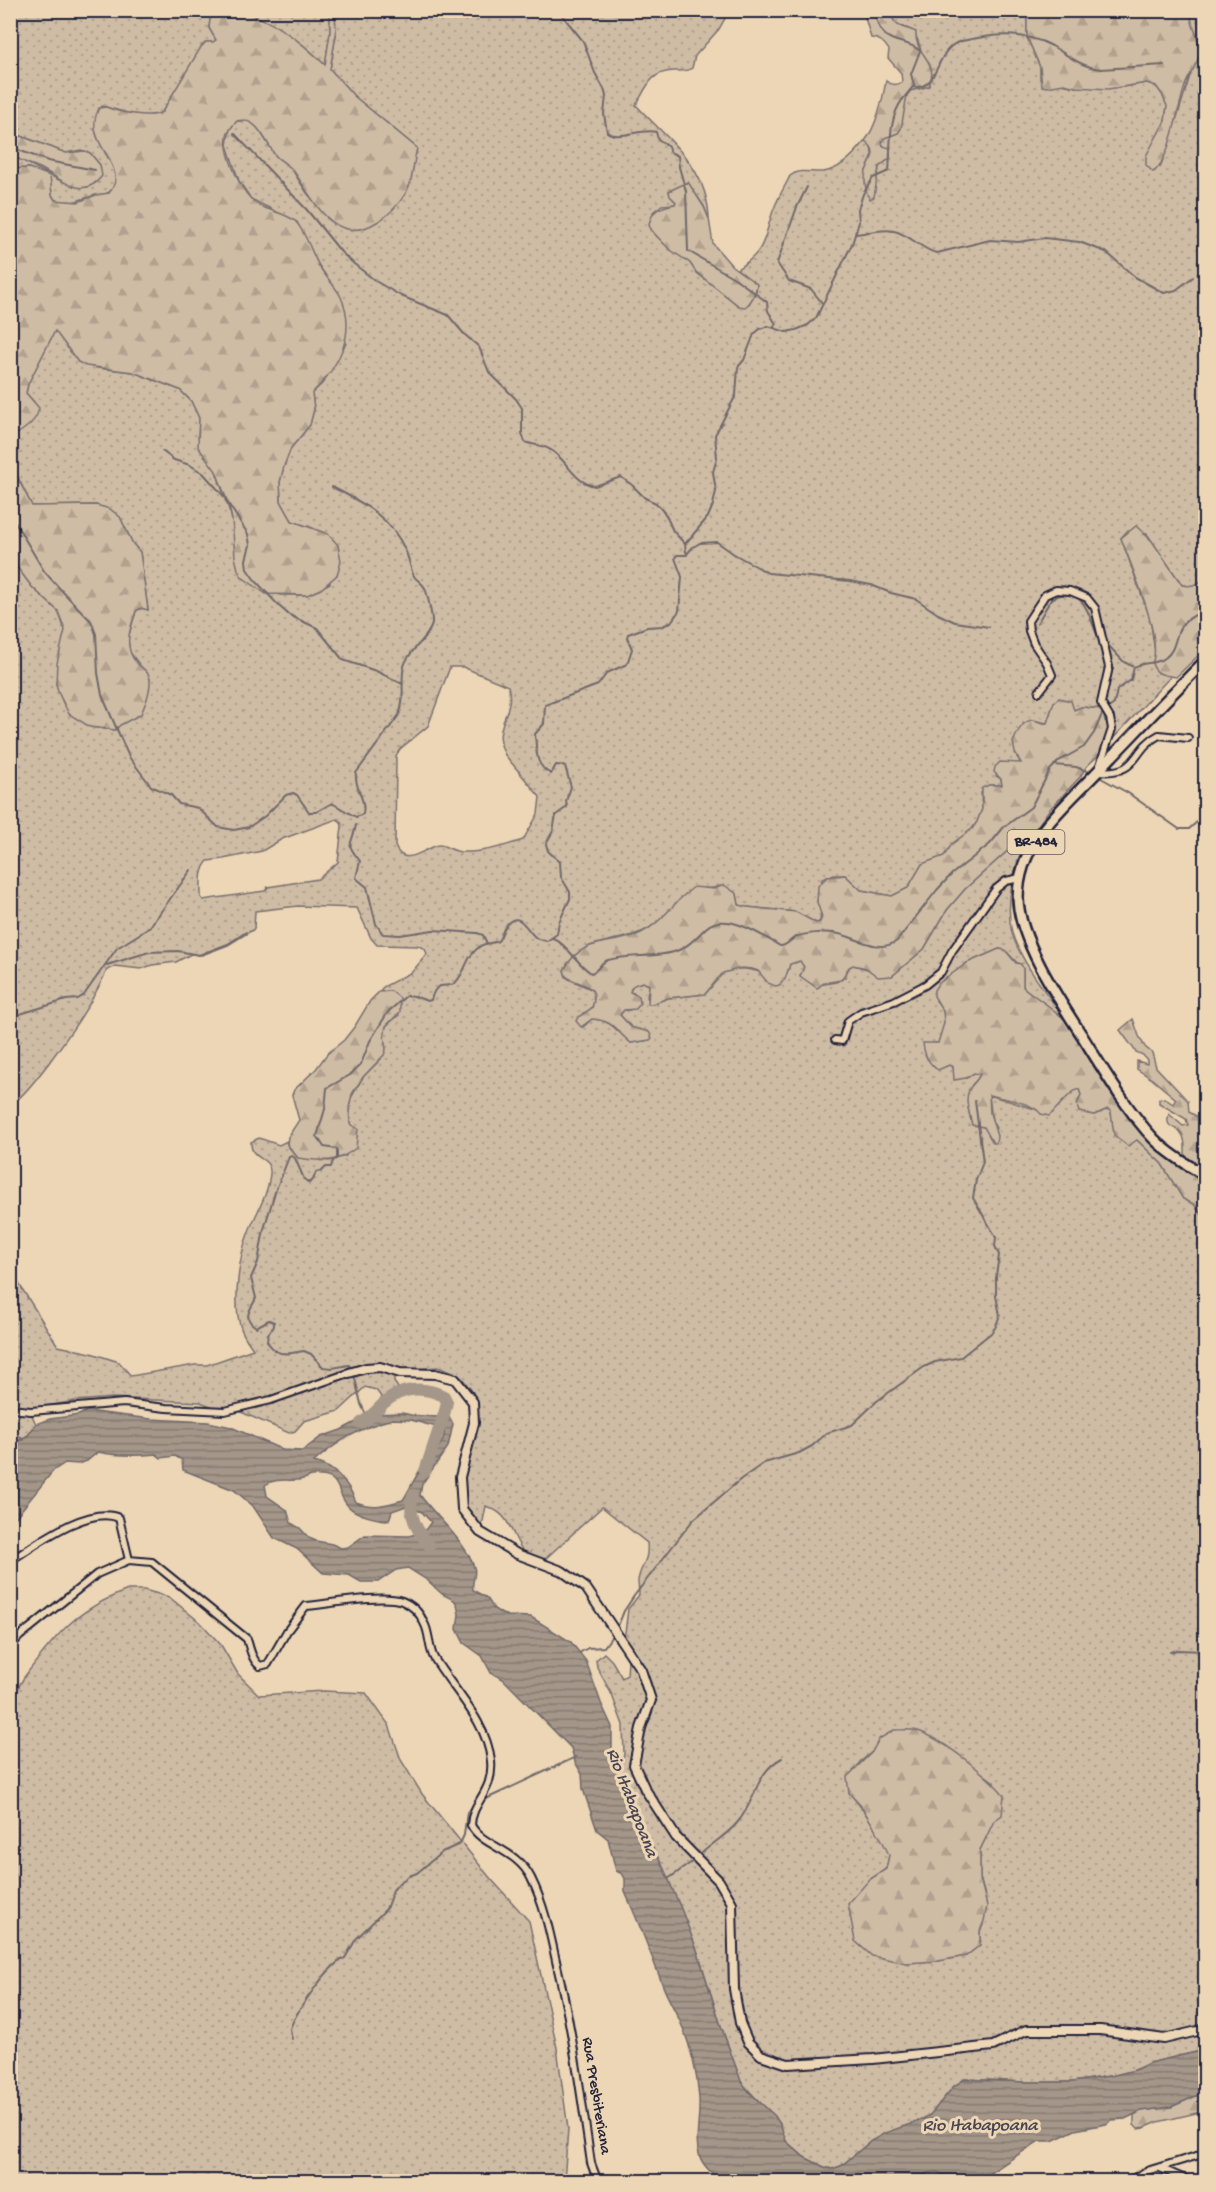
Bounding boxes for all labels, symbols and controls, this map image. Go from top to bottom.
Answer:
road number: BR-484 [1008,830,1064,854]
water label: Rio Itabapoana [601,1746,662,1861]
street label: Rua Presbiteriana [576,2036,614,2157]
water label: Rio Itabapoana [923,2116,1038,2137]

